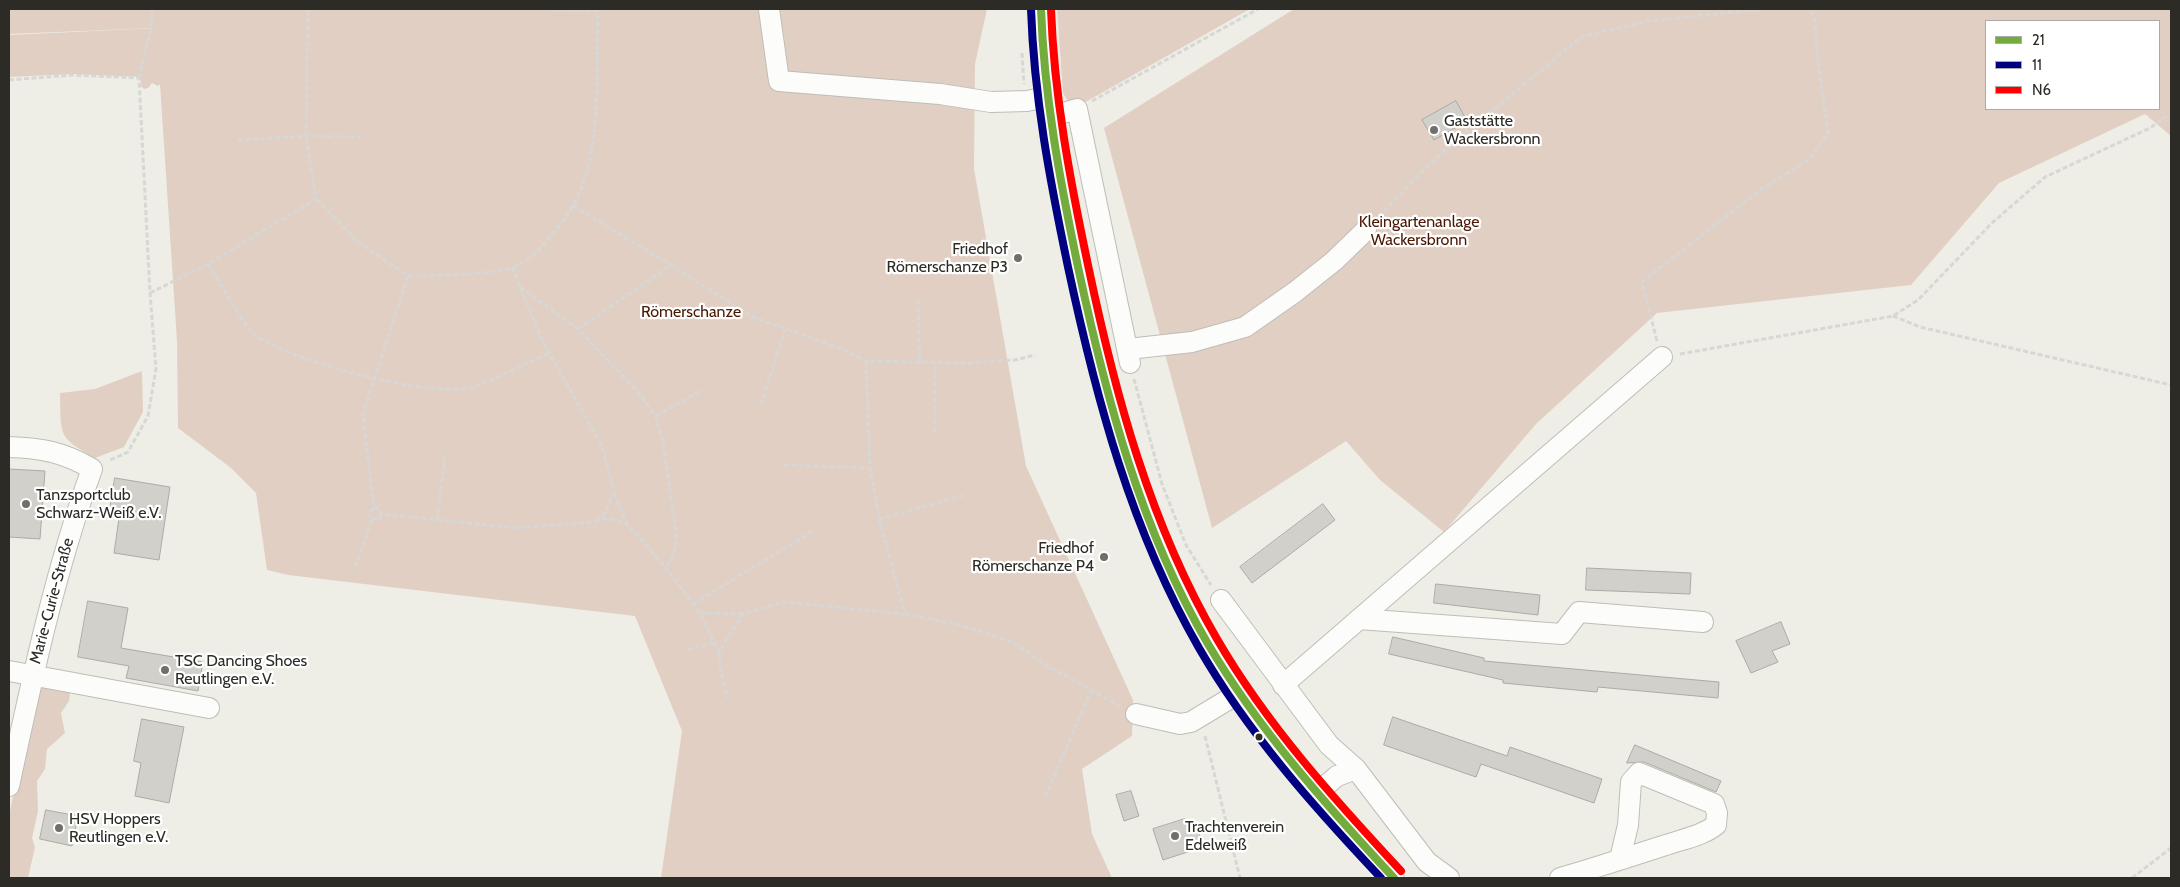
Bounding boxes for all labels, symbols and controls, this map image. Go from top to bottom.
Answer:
legend [1985,20,2160,110]
text: 21 [2032,31,2045,49]
text: 11 [2032,56,2042,74]
text: N6 [2032,81,2051,99]
place label: Gaststätte Wackersbronn [1444,111,1541,149]
marker: Gaststätte Wackersbronn [1428,124,1440,136]
park label: Kleingartenanlage Wackersbronn [1359,212,1479,250]
place label: Friedhof Römerschanze P3 [887,239,1008,277]
marker: Friedhof Römerschanze P3 [1012,252,1024,264]
park label: Römerschanze [641,302,741,322]
place label: Tanzsportclub Schwarz-Weiß e.V. [36,485,162,523]
marker: Tanzsportclub Schwarz-Weiß e.V. [20,498,32,510]
street label: Marie-Curie-Straße [26,536,78,666]
place label: Friedhof Römerschanze P4 [972,538,1094,576]
marker: Friedhof Römerschanze P4 [1098,551,1110,563]
place label: TSC Dancing Shoes Reutlingen e.V. [175,651,307,689]
marker: TSC Dancing Shoes Reutlingen e.V. [159,664,171,676]
unlabelled marker [1254,732,1264,742]
place label: HSV Hoppers Reutlingen e.V. [69,809,168,847]
place label: Trachtenverein Edelweiß [1185,817,1284,855]
marker: HSV Hoppers Reutlingen e.V. [53,822,65,834]
marker: Trachtenverein Edelweiß [1169,830,1181,842]

